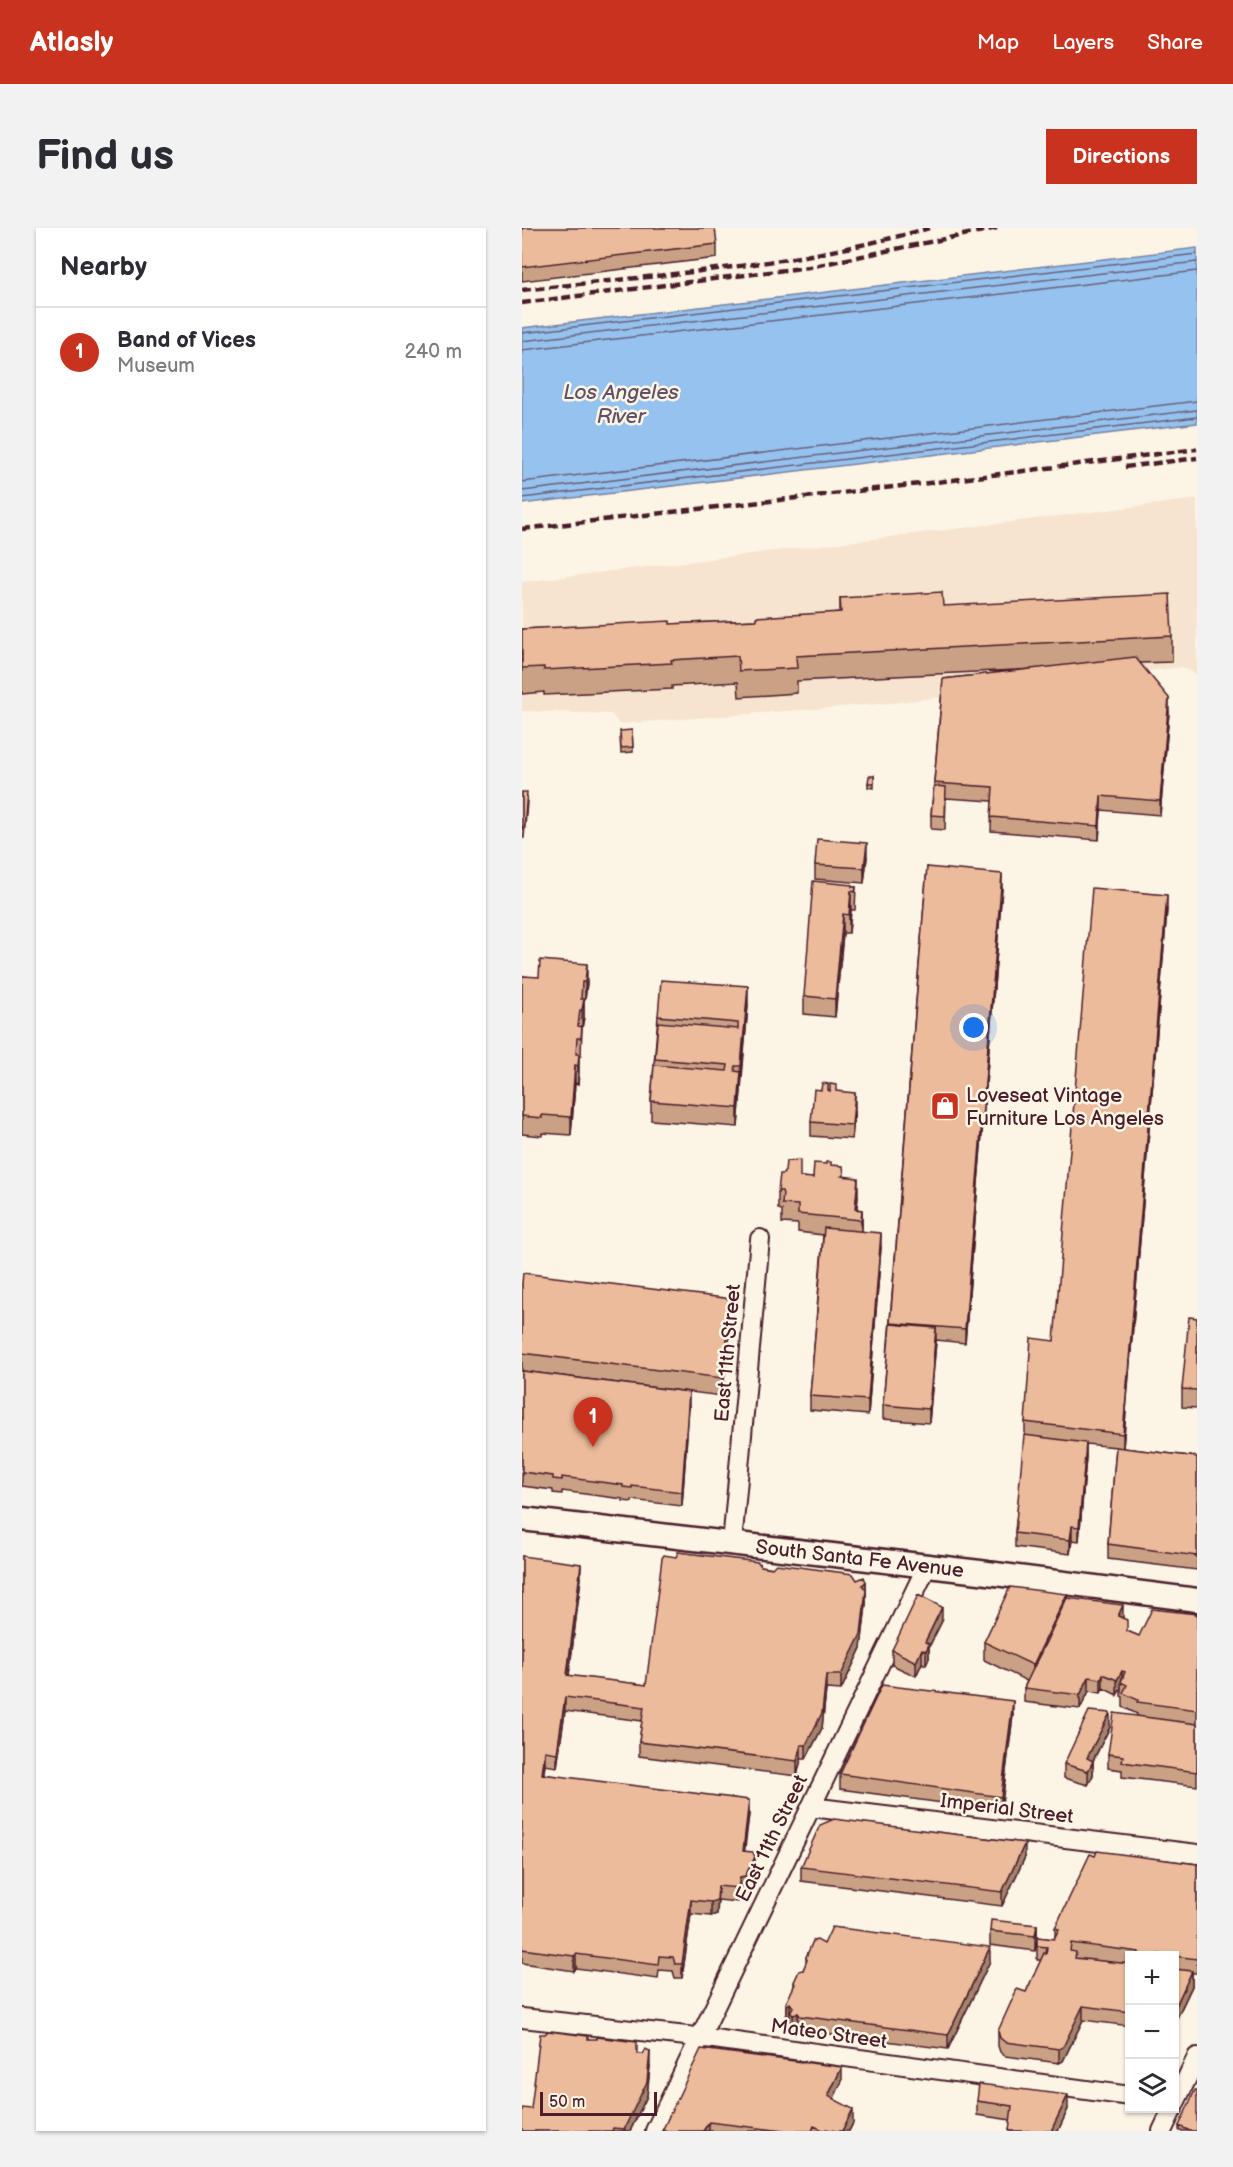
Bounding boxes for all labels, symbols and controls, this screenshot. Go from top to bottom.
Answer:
text: Atlasly [30,26,113,59]
text: Map [977,30,1019,55]
text: Layers [1052,30,1114,55]
text: Share [1147,30,1203,55]
button: Directions [1046,129,1197,184]
text: Find us [36,131,174,182]
text: Nearby [60,252,147,283]
text: Band of Vices [117,327,256,354]
text: 1 [75,340,84,364]
text: 240 m [405,340,462,364]
text: Museum [117,354,195,378]
water label: Los Angeles River [563,380,679,429]
your location [959,1013,988,1042]
place label: Loveseat Vintage Furniture Los Angeles [966,1084,1164,1131]
shop icon: Loveseat Vintage Furniture Los Angeles [929,1090,961,1122]
street label: East 11th Street [710,1283,746,1423]
pin: 1 [574,1398,612,1447]
street label: South Santa Fe Avenue [754,1535,965,1583]
street label: East 11th Street [731,1771,813,1906]
street label: Imperial Street [939,1789,1075,1829]
map controls [1125,1951,1179,2113]
button: + [1125,1951,1179,2005]
button: − [1125,2005,1179,2059]
street label: Mateo Street [769,2014,889,2054]
button: layers [1125,2059,1179,2113]
scale bar [540,2089,657,2116]
text: 50 m [549,2093,585,2112]

